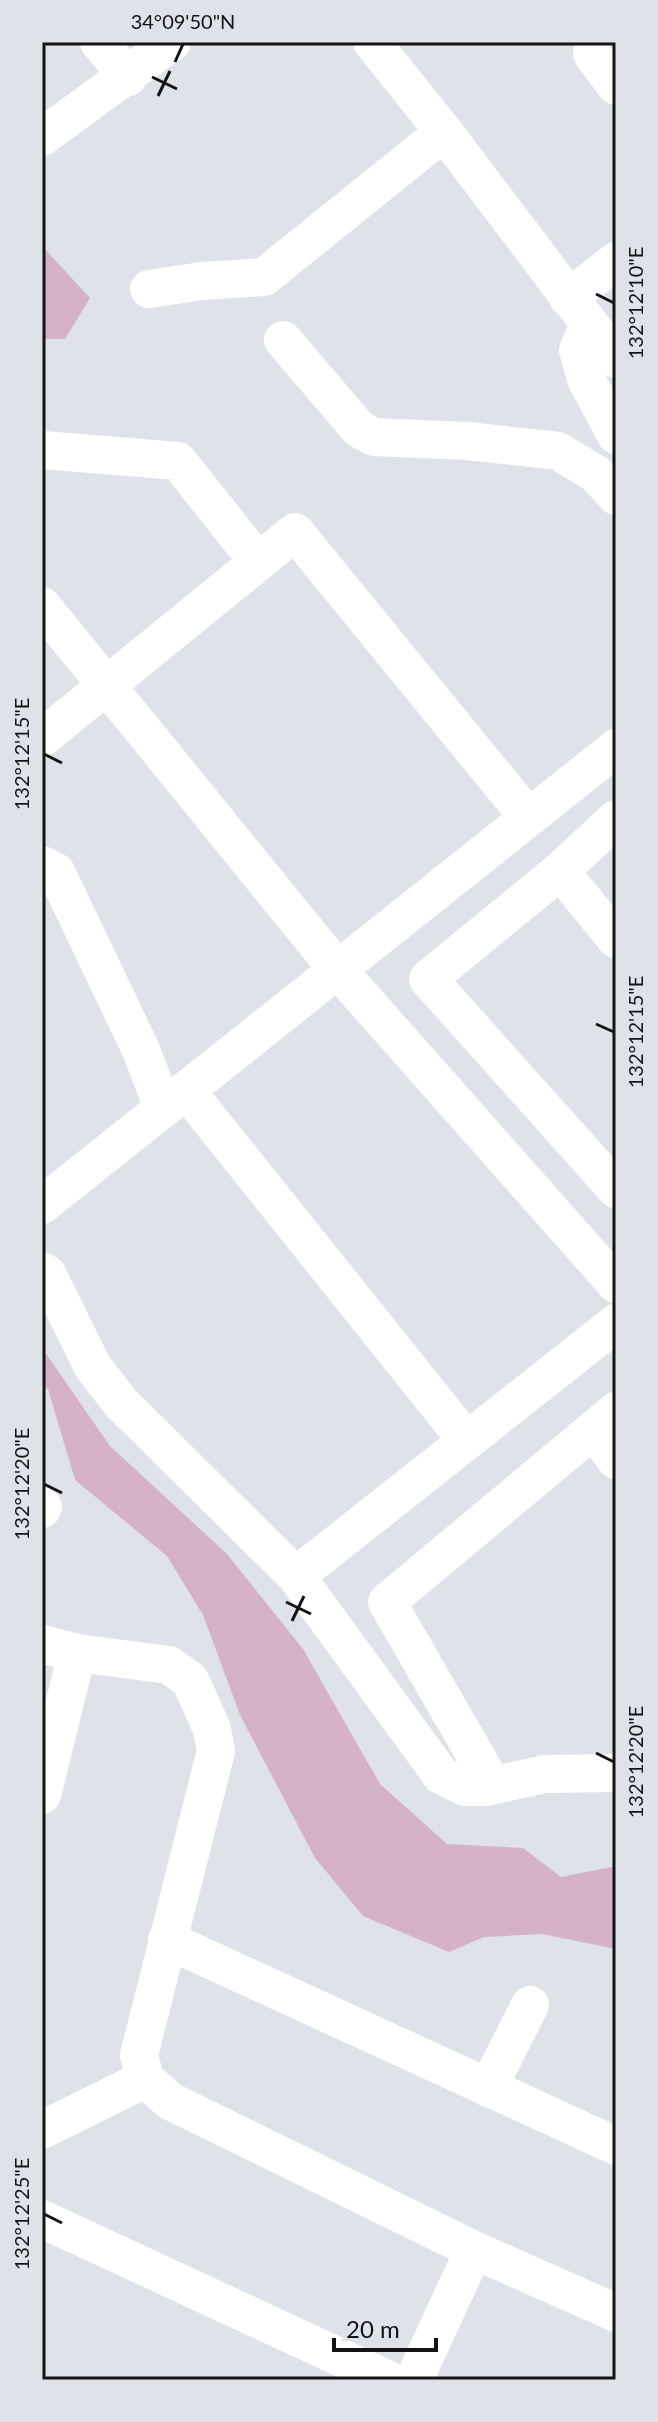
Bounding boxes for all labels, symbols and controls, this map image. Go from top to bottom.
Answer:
text: 34°09'50"N [131,9,235,33]
text: 132°12'10"E [623,247,647,359]
text: 132°12'15"E [9,698,33,810]
text: 132°12'15"E [623,976,647,1088]
text: 132°12'20"E [9,1428,33,1540]
text: 132°12'20"E [623,1706,647,1818]
text: 132°12'25"E [9,2158,33,2270]
scale bar [334,2302,436,2352]
text: 20 m [346,2314,400,2343]

